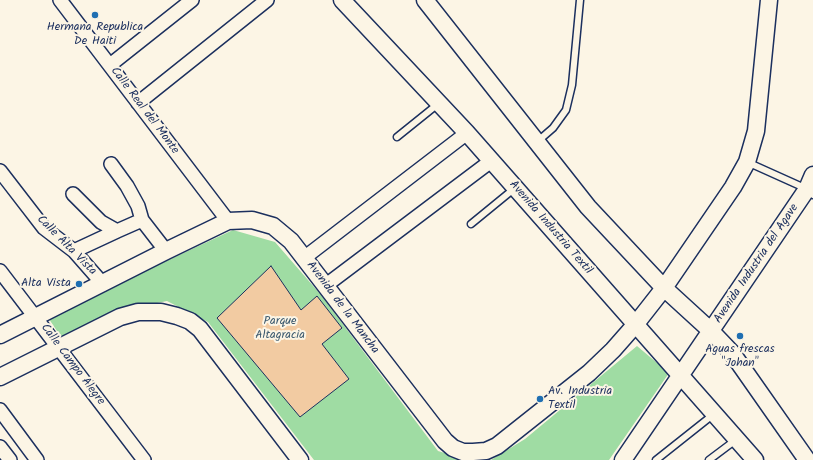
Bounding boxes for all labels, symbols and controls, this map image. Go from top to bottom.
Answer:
marker: Hermana Republica De Haiti [90,10,100,20]
place label: Hermana Republica De Haiti [47,21,143,49]
street label: Calle Real del Monte [107,65,181,157]
street label: Avenida Industria Textil [505,178,595,278]
street label: Avenida Industria del Agave [712,202,802,326]
street label: Calle Alta Vista [33,213,99,279]
street label: Avenida de la Mancha [303,259,381,357]
place label: Alta Vista [21,277,71,291]
marker: Alta Vista [74,279,84,289]
park label: Parque Altagracia [255,315,305,343]
street label: Calle Campo Alegre [37,322,107,408]
marker: Aguas frescas "Johan" [735,331,745,341]
place label: Aguas frescas "Johan" [705,343,775,371]
place label: Av. Industria Textil [548,385,612,413]
marker: Av. Industria Textil [535,394,545,404]

